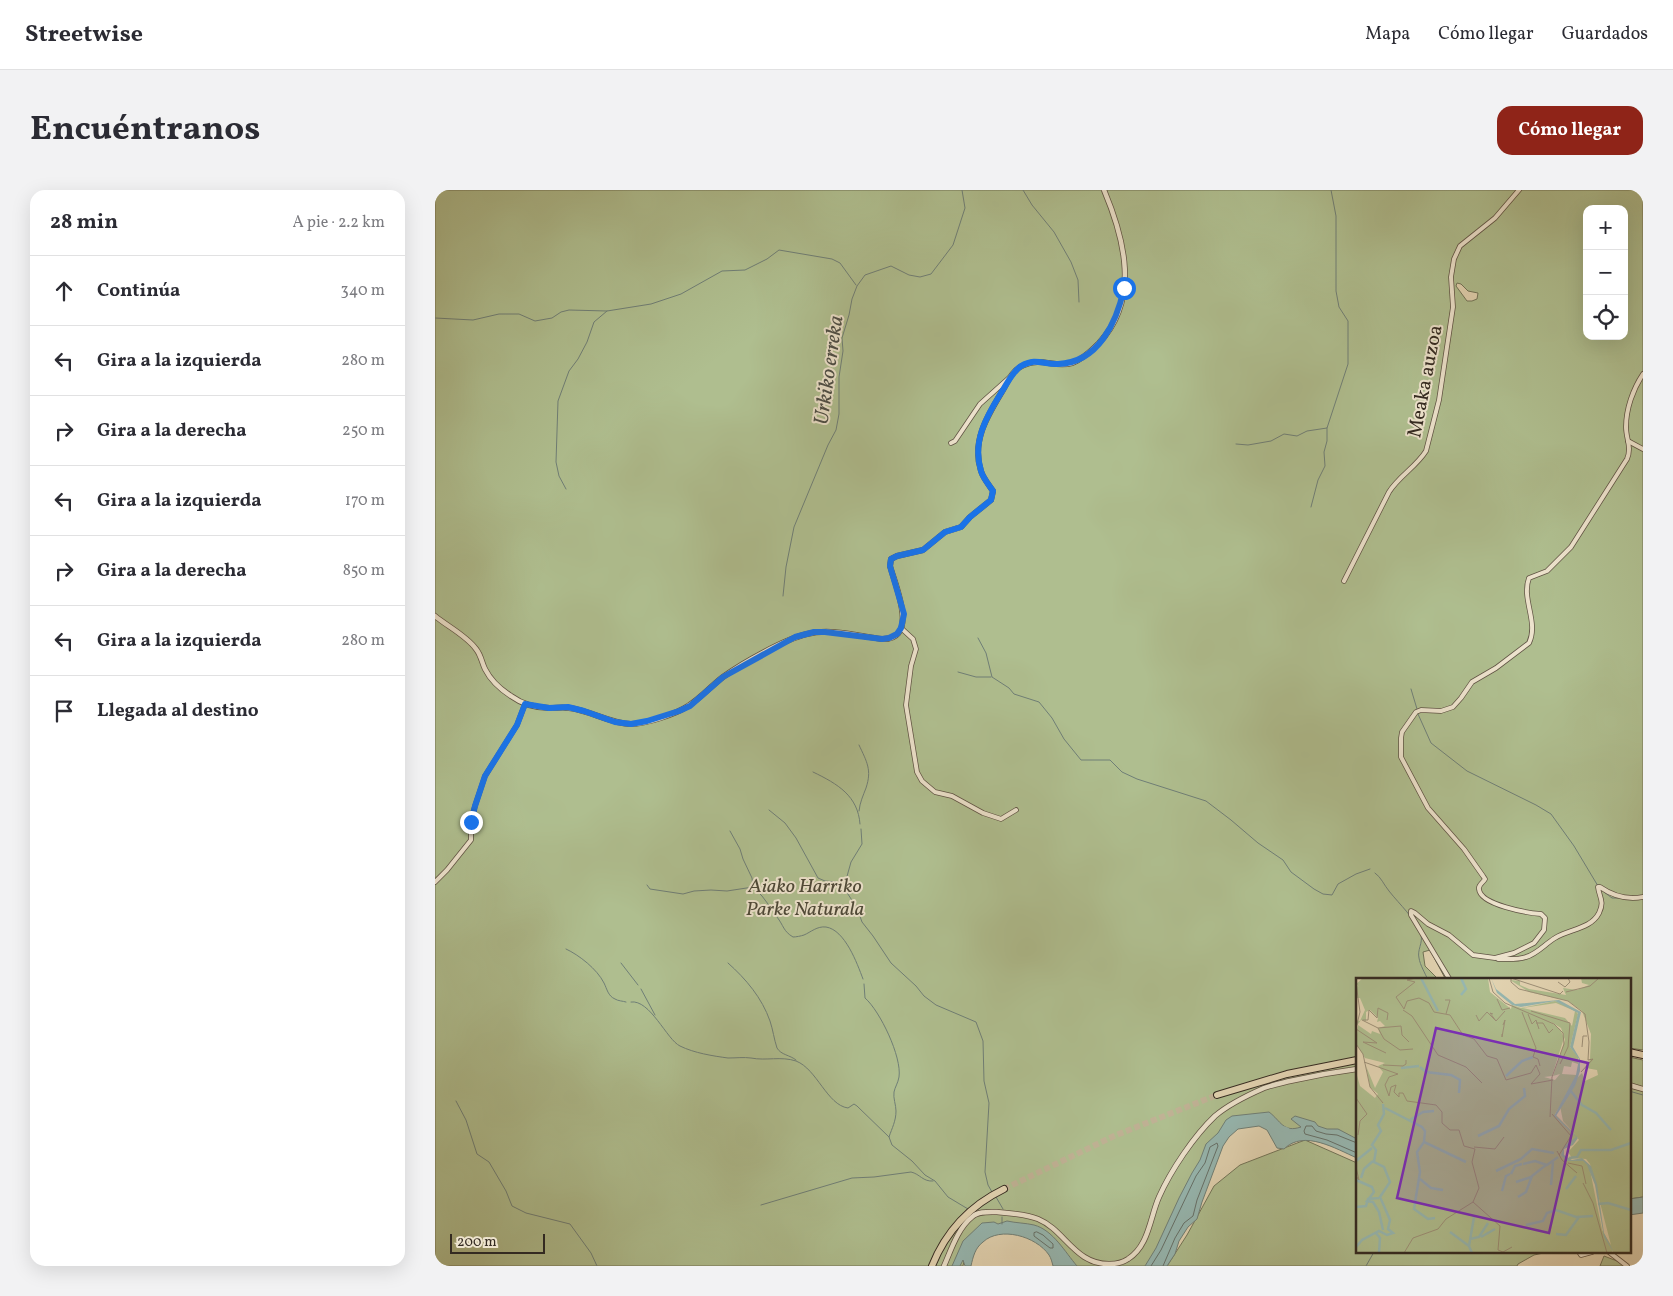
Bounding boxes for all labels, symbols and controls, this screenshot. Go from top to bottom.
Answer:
text: Streetwise [25,18,143,52]
text: Mapa [1365,22,1410,47]
text: Cómo llegar [1438,22,1534,47]
text: Guardados [1562,22,1648,47]
text: Encuéntranos [30,106,260,154]
button: Cómo llegar [1497,106,1643,155]
map controls [1583,205,1628,340]
button: + [1583,205,1628,250]
text: 28 min [50,208,118,237]
text: A pie · 2.2 km [292,212,385,234]
button: − [1583,250,1628,295]
icon: ahead [50,277,78,305]
route start [1113,277,1136,300]
text: Continúa [97,278,180,304]
text: 340 m [341,280,385,302]
button: locate [1583,295,1628,340]
water label: Urkiko erreka [807,314,852,427]
street label: Meaka auzoa [1401,323,1451,440]
icon: left [50,347,78,375]
text: Gira a la izquierda [97,348,262,374]
text: 280 m [341,350,385,372]
icon: right [50,417,78,445]
text: Gira a la derecha [97,418,247,444]
text: 250 m [342,420,385,442]
icon: left [50,487,78,515]
text: Gira a la izquierda [97,488,262,514]
text: 170 m [345,490,385,512]
icon: right [50,557,78,585]
text: Gira a la derecha [97,558,247,584]
text: 850 m [343,560,385,582]
icon: left [50,627,78,655]
text: Gira a la izquierda [97,628,262,654]
text: 280 m [341,630,385,652]
icon: arrive [50,697,78,725]
text: Llegada al destino [97,698,259,724]
route end [460,811,483,834]
park label: Aiako Harriko Parke Naturala [746,873,864,924]
inset map [1356,978,1631,1254]
scale bar [450,1231,545,1254]
text: 200 m [457,1233,497,1252]

